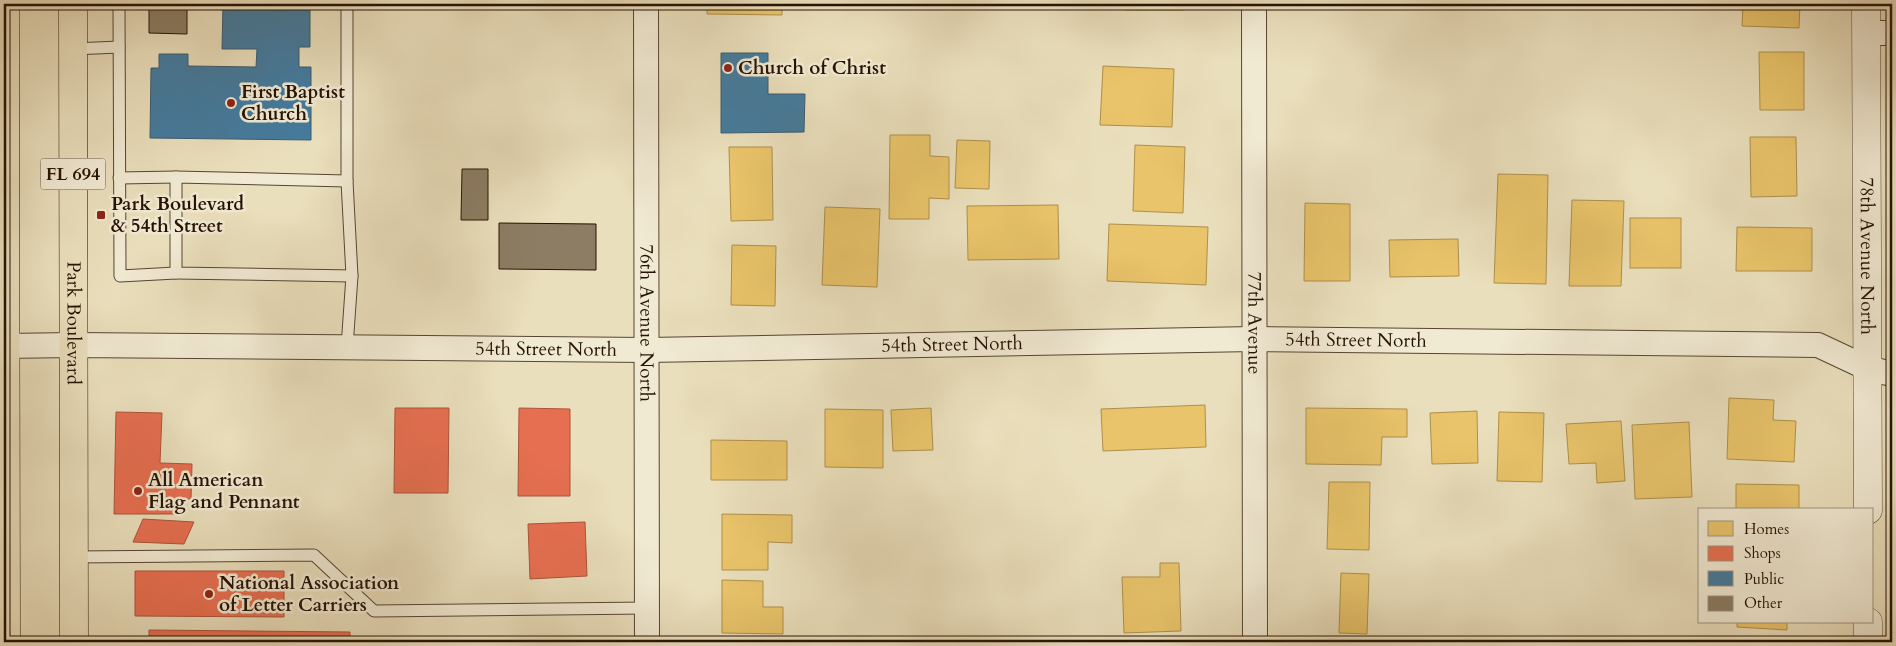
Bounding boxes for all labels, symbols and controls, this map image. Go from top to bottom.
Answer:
place label: Church of Christ [738,55,886,81]
marker: Church of Christ [722,62,734,74]
place label: First Baptist Church [241,79,345,127]
marker: First Baptist Church [225,97,237,109]
road number: FL 694 [40,158,106,190]
street label: 78th Avenue North [1854,177,1880,335]
place label: Park Boulevard & 54th Street [111,191,244,239]
marker: Park Boulevard & 54th Street [95,209,107,221]
street label: 76th Avenue North [633,244,660,402]
street label: Park Boulevard [60,261,87,385]
street label: 77th Avenue [1241,272,1268,374]
street label: 54th Street North [1285,326,1427,354]
street label: 54th Street North [881,330,1024,359]
street label: 54th Street North [475,336,618,363]
place label: All American Flag and Pennant [148,467,300,515]
marker: All American Flag and Pennant [132,485,144,497]
legend [1698,508,1874,624]
text: Homes [1744,519,1789,539]
text: Shops [1744,543,1781,563]
text: Public [1744,569,1784,589]
place label: National Association of Letter Carriers [219,570,400,618]
marker: National Association of Letter Carriers [203,588,215,600]
text: Other [1744,593,1783,613]

